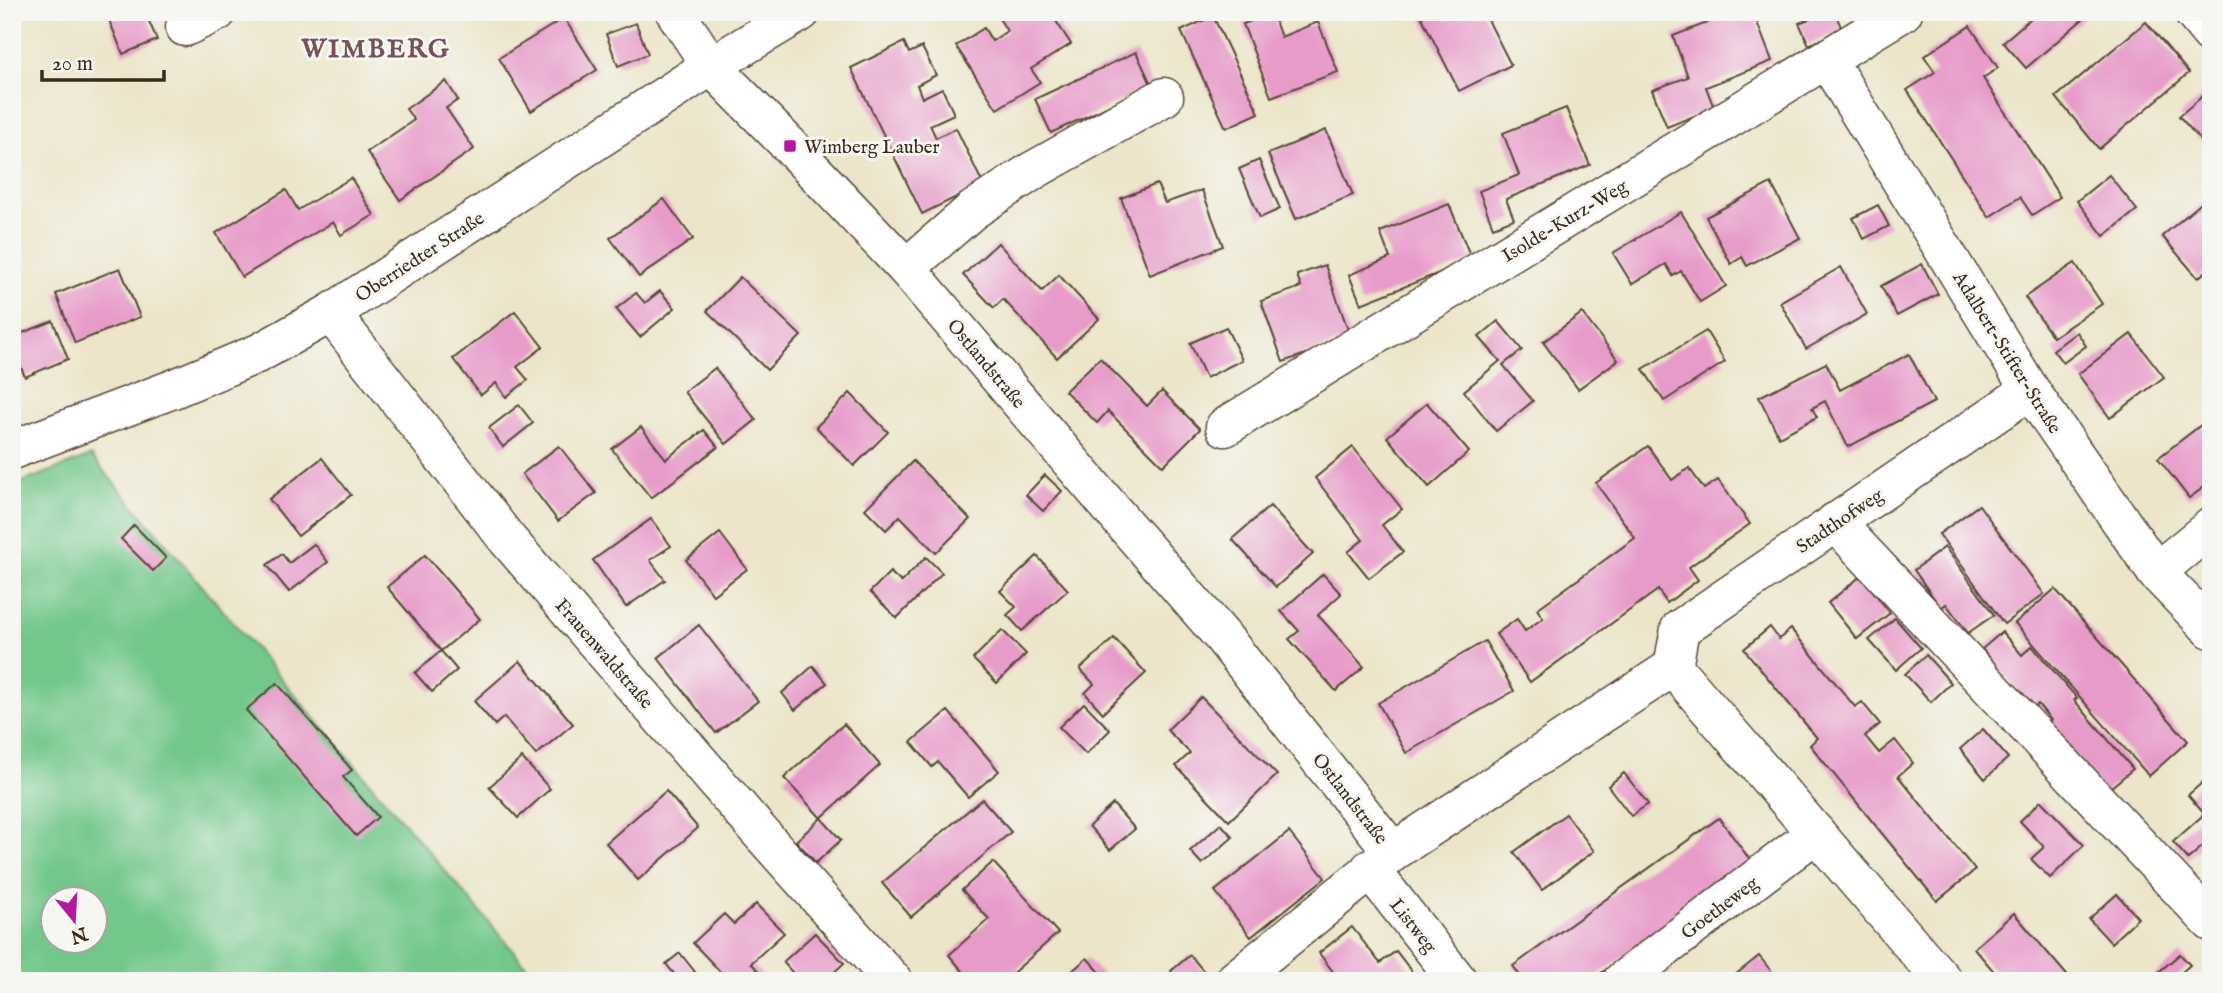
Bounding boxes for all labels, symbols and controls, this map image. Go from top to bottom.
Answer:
district label: WIMBERG [300,33,451,66]
scale bar [42,38,164,82]
text: 20 m [52,51,93,78]
place label: Wimberg Lauber [804,136,940,160]
marker: Wimberg Lauber [782,138,798,154]
street label: Isolde-Kurz-Weg [1498,174,1633,269]
street label: Oberriedter Straße [351,207,489,308]
street label: Adalbert-Stifter-Straße [1946,267,2066,439]
street label: Ostlandstraße [941,315,1030,414]
street label: Stadthofweg [1792,483,1889,559]
street label: Frauenwaldstraße [549,594,658,715]
street label: Ostlandstraße [1306,749,1393,850]
street label: Goetheweg [1677,871,1764,946]
north arrow [38,884,108,954]
street label: Listweg [1384,894,1442,959]
text: N [67,920,91,948]

